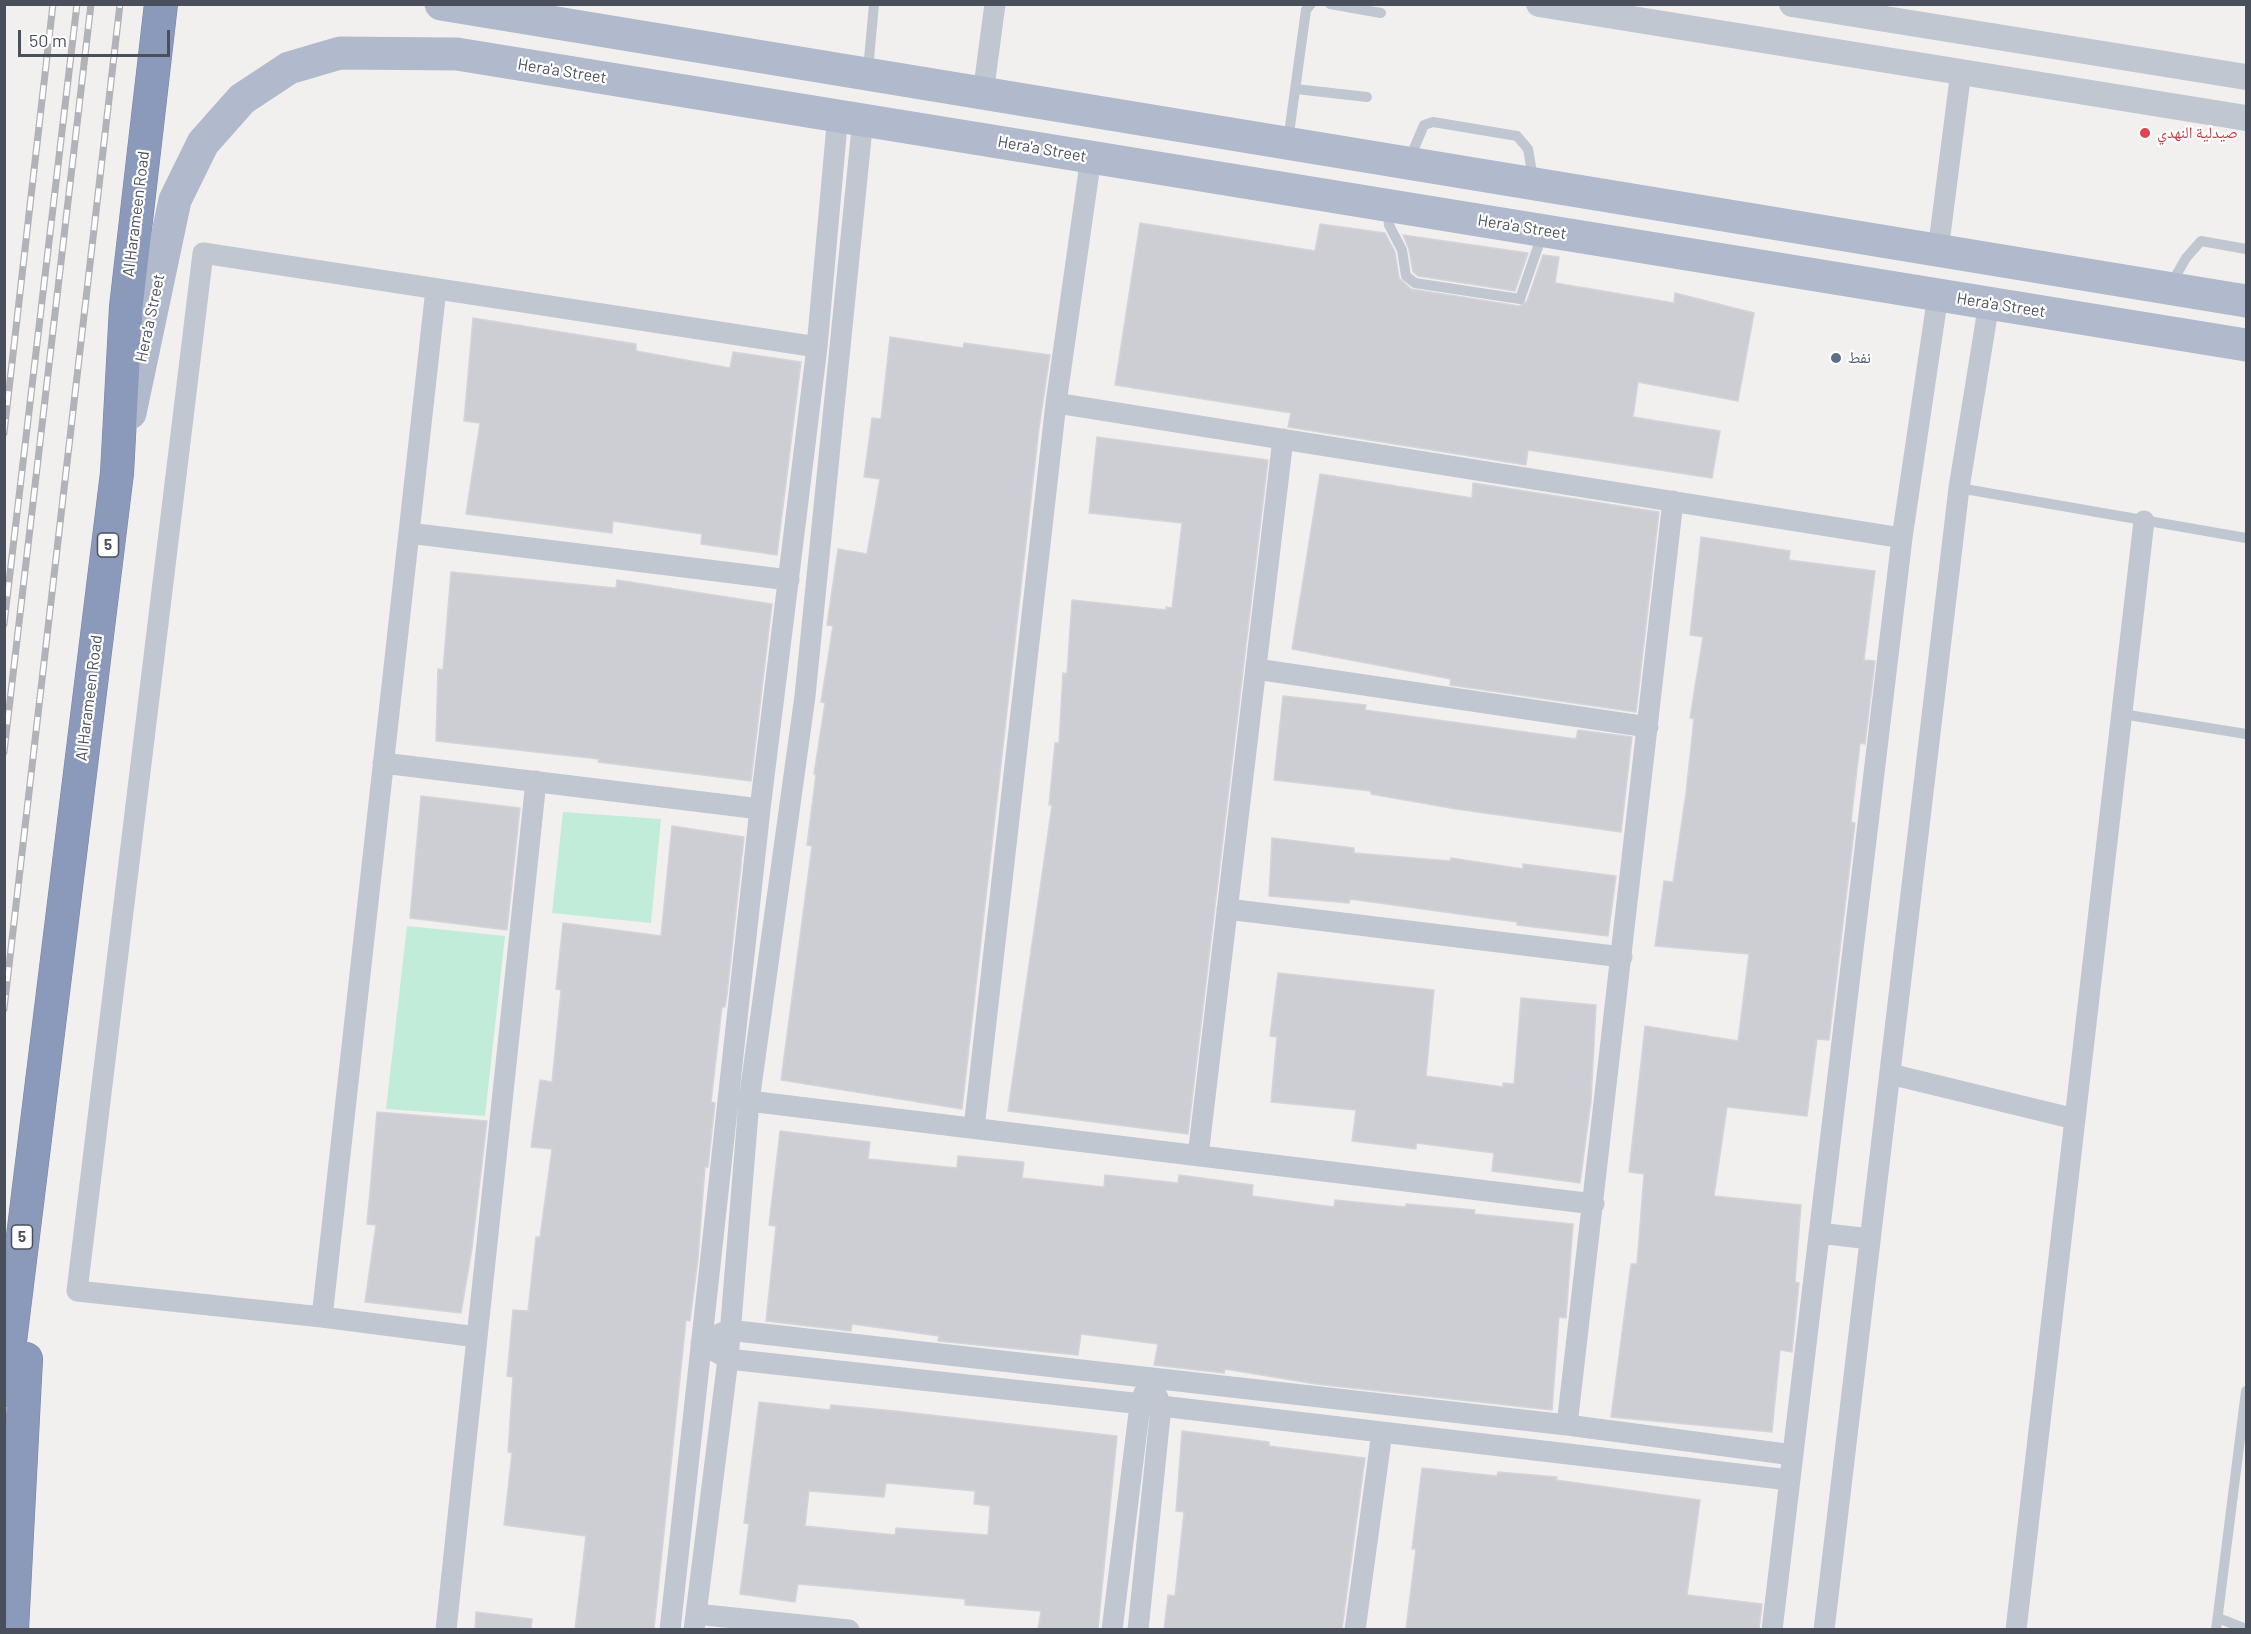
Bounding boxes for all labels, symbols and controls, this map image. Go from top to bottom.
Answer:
scale bar [21,18,172,56]
text: 50 m [29,29,67,51]
street label: Hera'a Street [516,55,608,87]
place label: صيدلية النهدي [2157,123,2238,143]
marker: صيدلية النهدي [2138,126,2152,140]
street label: Hera'a Street [996,132,1088,166]
street label: Al Harameen Road [119,150,153,278]
street label: Hera'a Street [1476,211,1568,243]
street label: Hera'a Street [131,272,169,364]
street label: Hera'a Street [1955,289,2047,321]
place label: نفط [1848,348,1871,368]
marker: نفط [1829,351,1843,365]
road number: 5 [98,533,118,557]
street label: Al Harameen Road [72,634,106,762]
road number: 5 [12,1225,32,1249]

